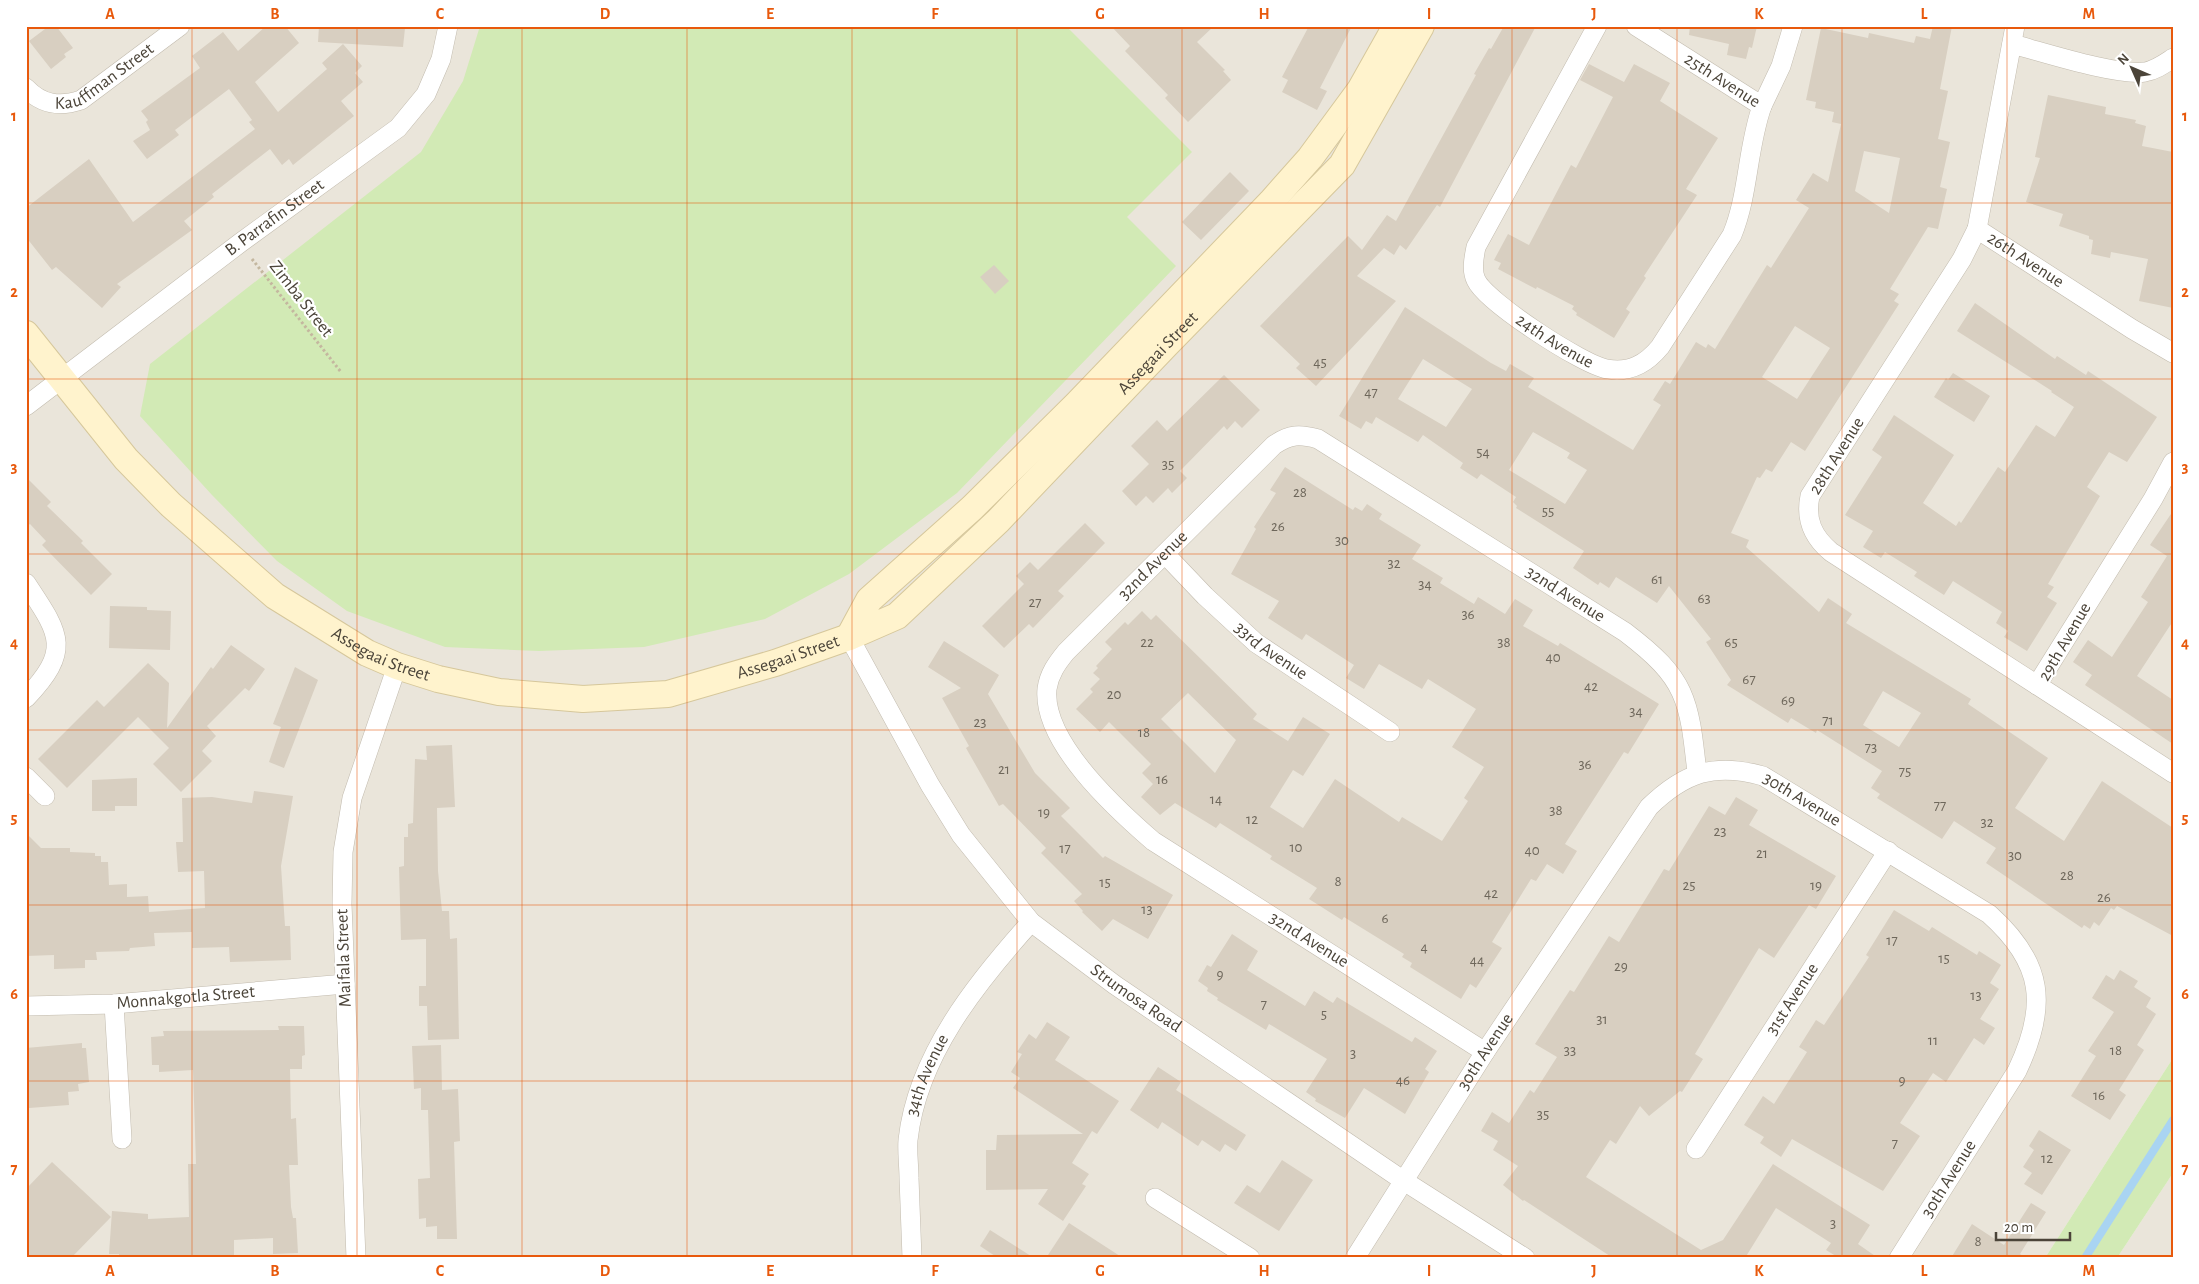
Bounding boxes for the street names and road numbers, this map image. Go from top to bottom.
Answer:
street label: Kauffman Street [55,40,158,113]
street label: 25th Avenue [1681,50,1763,111]
street label: B. Parrafin Street [222,176,328,260]
street label: 26th Avenue [1984,229,2067,291]
street label: Zimba Street [266,258,336,341]
street label: Assegaai Street [1115,309,1202,398]
street label: 24th Avenue [1512,311,1596,372]
street label: 28th Avenue [1806,414,1868,498]
street label: 32nd Avenue [1115,527,1191,604]
street label: 32nd Avenue [1522,563,1608,626]
street label: 29th Avenue [2035,600,2095,684]
street label: 33rd Avenue [1231,619,1310,683]
street label: Assegaai Street [328,624,432,685]
street label: Assegaai Street [735,632,842,683]
street label: 30th Avenue [1760,769,1844,830]
street label: Maifala Street [333,908,355,1007]
street label: 32nd Avenue [1266,909,1352,971]
street label: 31st Avenue [1763,960,1822,1039]
street label: Strumosa Road [1087,961,1184,1036]
street label: Monnakgotla Street [116,983,256,1013]
street label: 30th Avenue [1454,1010,1517,1093]
street label: 34th Avenue [903,1031,952,1118]
street label: 30th Avenue [1918,1137,1980,1221]

